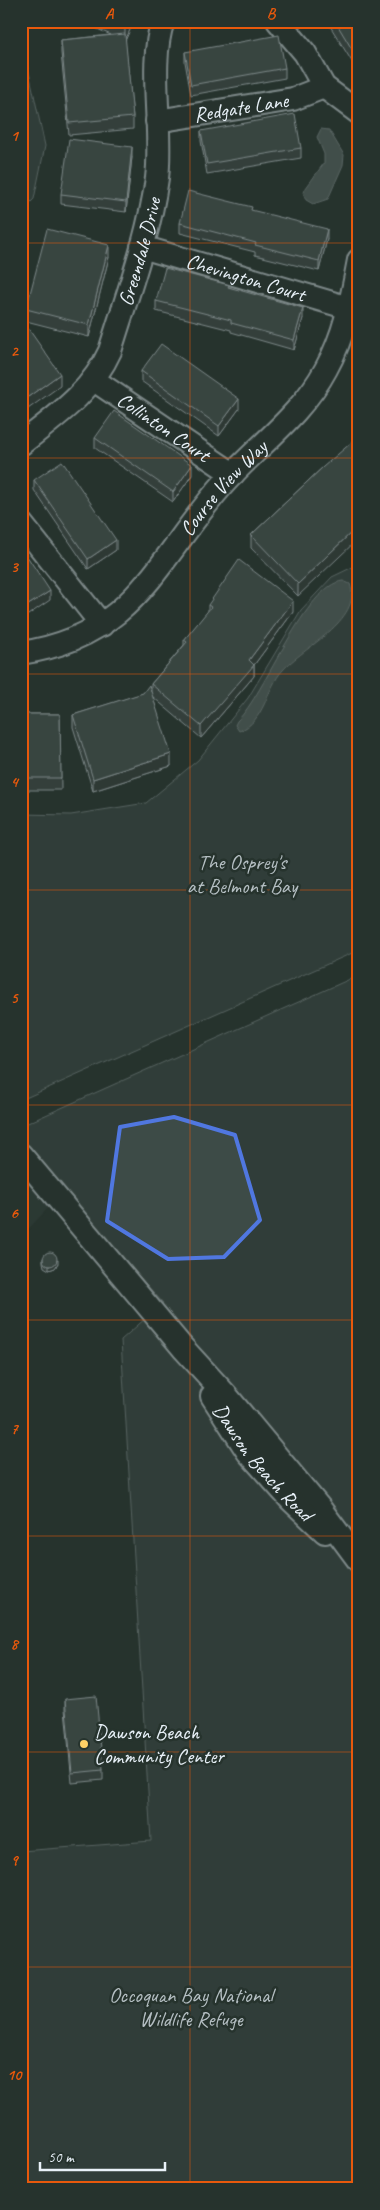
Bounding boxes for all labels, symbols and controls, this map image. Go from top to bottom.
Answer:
text: A [105,4,115,24]
text: B [267,4,277,24]
street label: Redgate Lane [192,87,291,128]
text: 1 [10,126,19,146]
street label: Greendale Drive [112,194,167,309]
street label: Chevington Court [183,248,310,308]
text: 2 [10,341,19,361]
street label: Collinton Court [112,386,217,469]
street label: Course View Way [174,433,274,541]
text: 3 [10,557,19,577]
text: 4 [10,772,19,792]
park label: The Osprey's at Belmont Bay [187,849,299,899]
text: 5 [11,988,20,1008]
text: 6 [10,1203,19,1223]
street label: Dawson Beach Road [207,1399,320,1529]
text: 7 [10,1419,19,1439]
text: 8 [10,1634,19,1654]
place label: Dawson Beach Community Center [94,1719,225,1769]
marker: Dawson Beach Community Center [78,1738,90,1750]
text: 9 [10,1850,19,1870]
park label: Occoquan Bay National Wildlife Refuge [109,1982,276,2032]
text: 10 [7,2065,23,2085]
scale bar [40,2140,165,2172]
text: 50 m [48,2148,75,2167]

